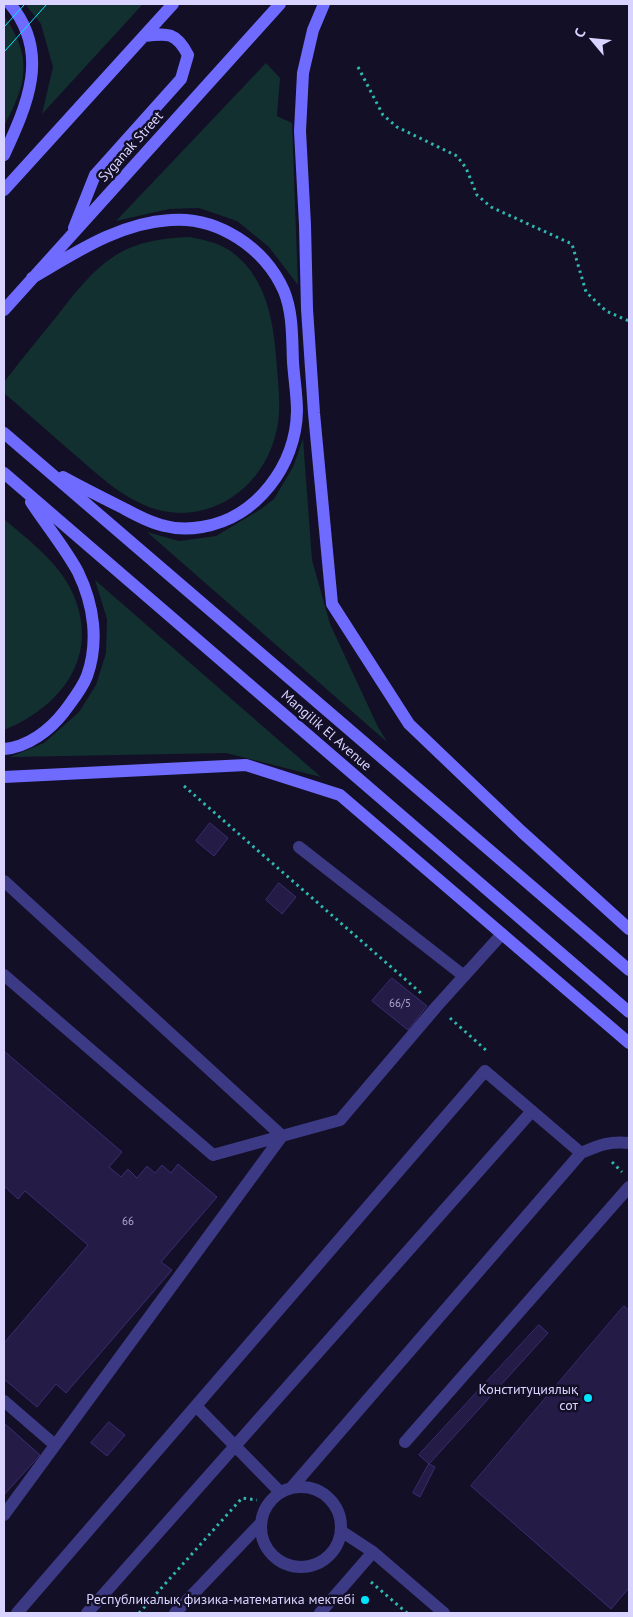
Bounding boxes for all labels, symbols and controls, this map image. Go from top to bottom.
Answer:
north arrow [568,15,618,65]
text: С [570,25,590,41]
street label: Syganak Street [95,108,167,186]
street label: Mangilik El Avenue [277,687,375,775]
house number: 66/5 [389,997,411,1011]
house number: 66 [122,1215,134,1229]
place label: Конституциялық сот [479,1382,578,1414]
marker: Конституциялық сот [582,1392,594,1404]
place label: Республикалық физика-математика мектебі [86,1592,355,1608]
marker: Республикалық физика-математика мектебі [359,1594,371,1606]

